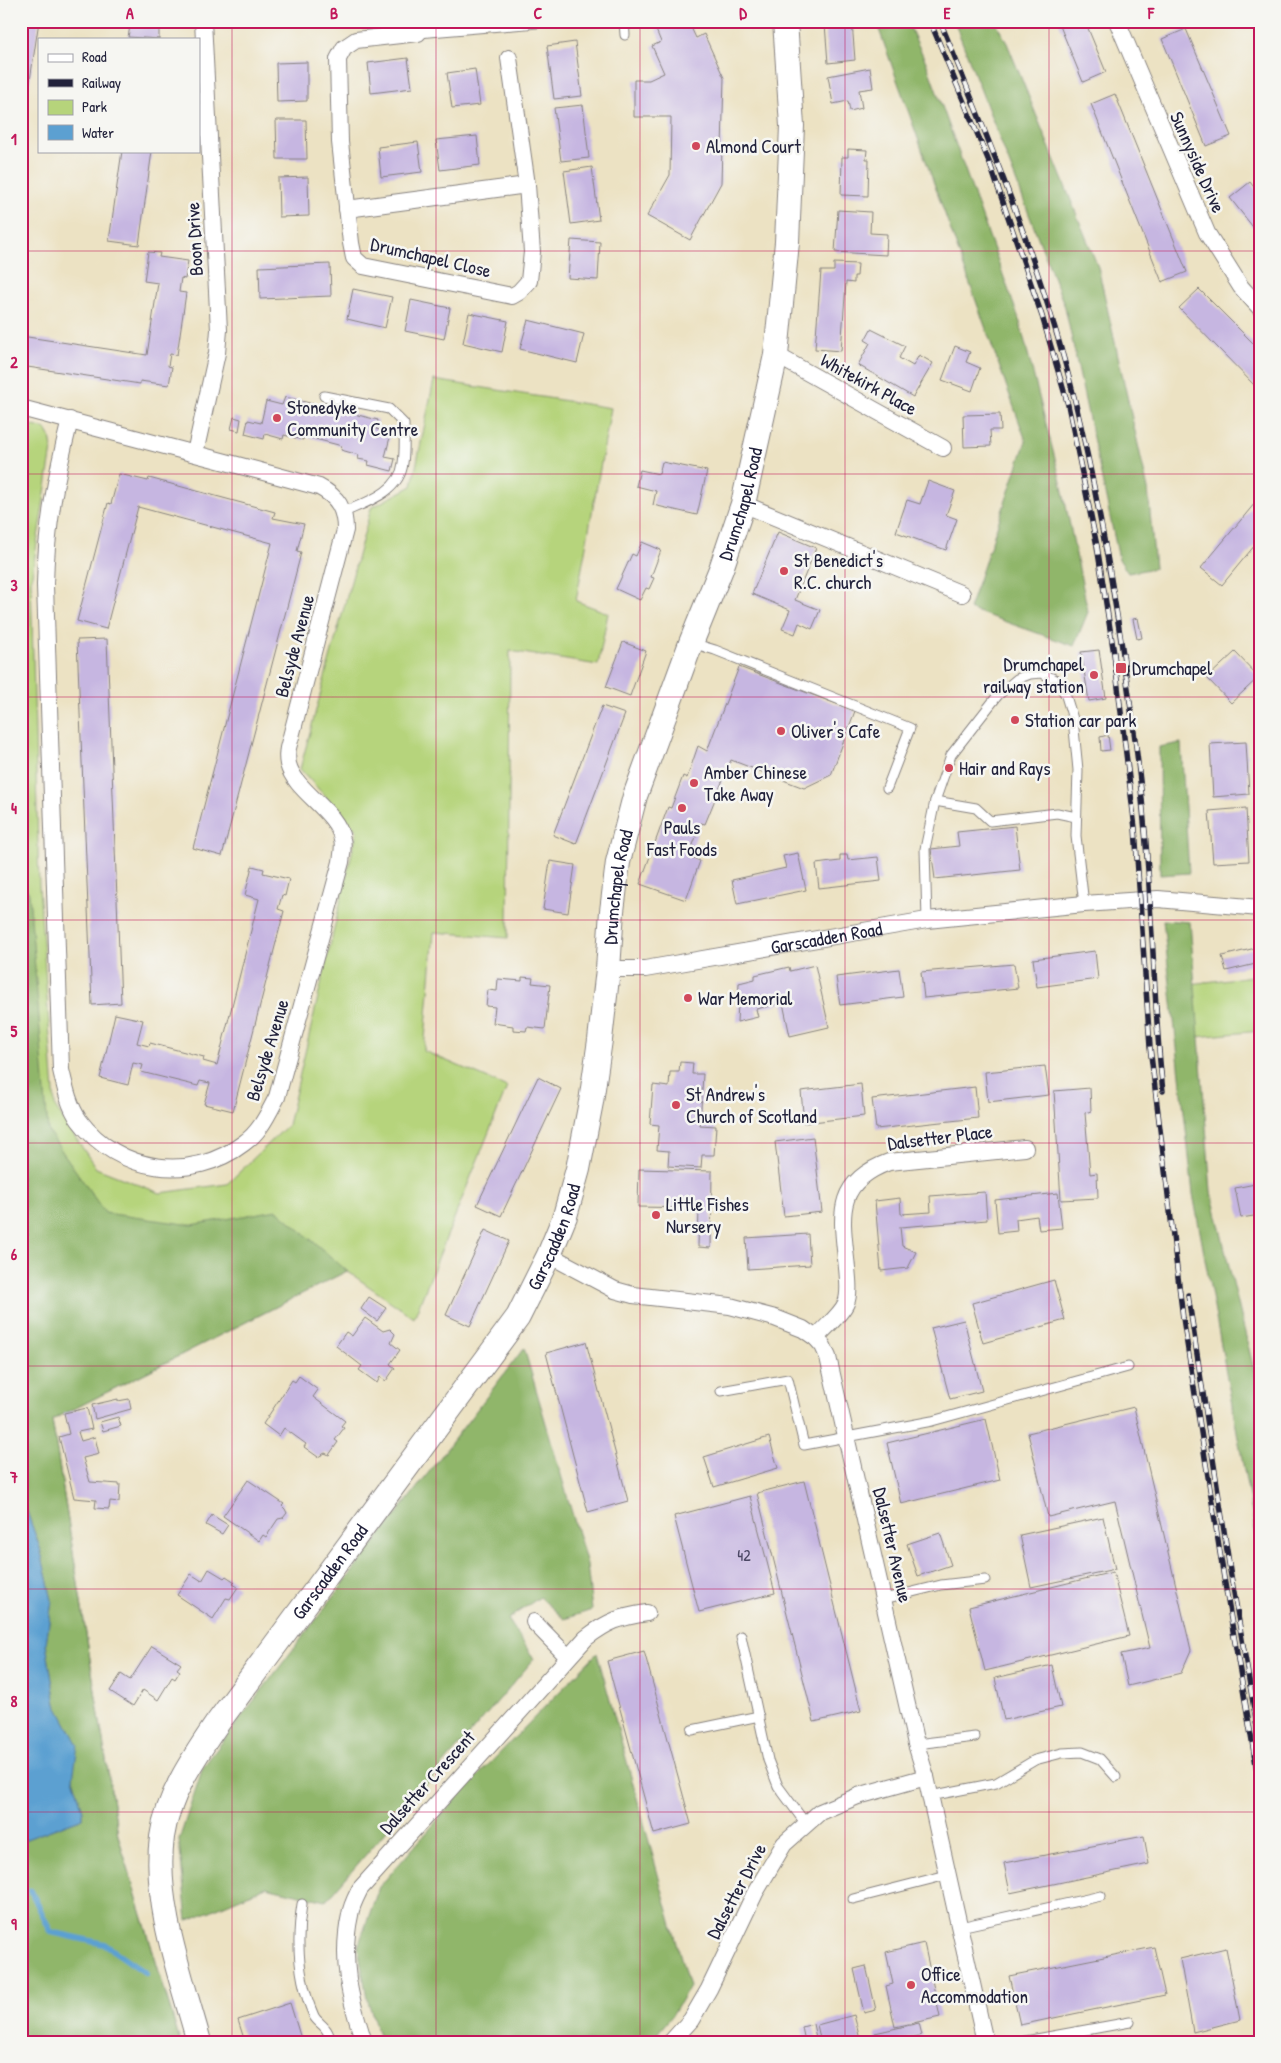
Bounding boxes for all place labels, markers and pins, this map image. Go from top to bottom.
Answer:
place label: Almond Court [706,133,801,159]
marker: Almond Court [690,140,702,152]
place label: Stonedyke Community Centre [287,394,419,442]
marker: Stonedyke Community Centre [271,412,283,424]
place label: St Benedict's R.C. church [794,547,883,595]
marker: St Benedict's R.C. church [778,565,790,577]
place label: Drumchapel railway station [983,651,1085,699]
place label: Drumchapel [1132,655,1213,681]
marker: Drumchapel [1114,661,1128,675]
marker: Drumchapel railway station [1088,669,1100,681]
place label: Station car park [1025,707,1137,733]
marker: Station car park [1009,714,1021,726]
place label: Oliver's Cafe [791,718,881,744]
marker: Oliver's Cafe [775,725,787,737]
place label: Hair and Rays [959,755,1051,781]
place label: Amber Chinese Take Away [704,759,807,807]
marker: Hair and Rays [943,762,955,774]
marker: Amber Chinese Take Away [688,777,700,789]
marker: Pauls Fast Foods [676,802,688,814]
place label: Pauls Fast Foods [646,814,717,862]
place label: War Memorial [698,985,793,1011]
marker: War Memorial [682,992,694,1004]
place label: St Andrew's Church of Scotland [686,1081,817,1129]
marker: St Andrew's Church of Scotland [670,1099,682,1111]
place label: Little Fishes Nursery [666,1191,749,1239]
marker: Little Fishes Nursery [650,1209,662,1221]
place label: Office Accommodation [921,1961,1028,2009]
marker: Office Accommodation [905,1979,917,1991]

